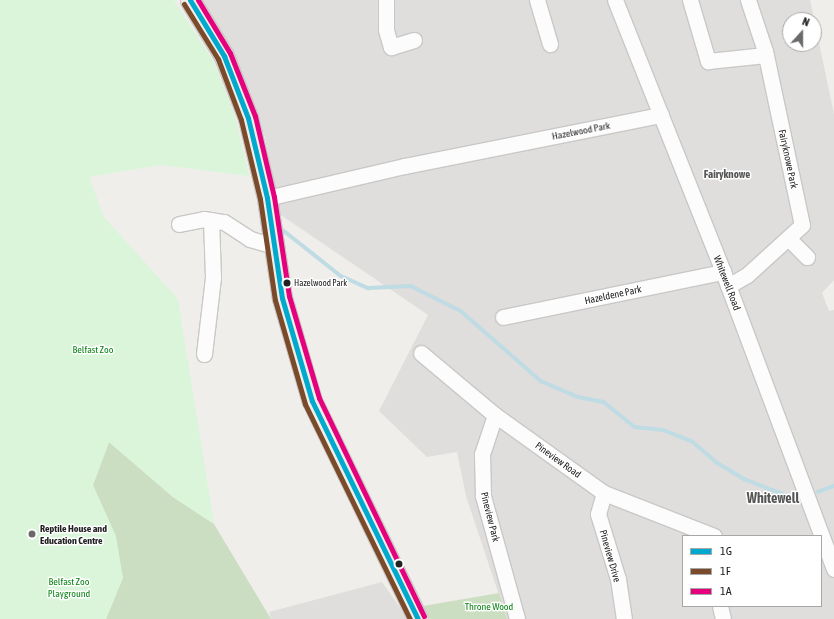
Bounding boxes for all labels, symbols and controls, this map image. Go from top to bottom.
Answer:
north arrow [782,12,822,52]
text: N [801,15,811,28]
street label: Hazelwood Park [551,119,611,143]
street label: Fairyknowe Park [776,128,800,190]
district label: Fairyknowe [704,167,750,181]
street label: Whitewell Road [711,254,743,312]
marker: Hazelwood Park [282,278,292,288]
place label: Hazelwood Park [294,278,347,288]
street label: Hazeldene Park [583,283,643,307]
park label: Belfast Zoo [72,344,114,356]
street label: Pineview Road [533,439,583,481]
district label: Whitewell [747,490,799,506]
street label: Pineview Park [478,491,502,543]
place label: Reptile House and Education Centre [40,522,107,546]
street label: Pineview Drive [597,528,623,584]
marker: Reptile House and Education Centre [27,529,37,539]
legend [682,535,822,607]
text: 1G [720,544,732,558]
unlabelled marker [394,559,404,569]
text: 1F [720,564,730,578]
park label: Belfast Zoo Playground [48,575,90,598]
text: 1A [720,584,732,598]
park label: Throne Wood [465,601,513,613]

